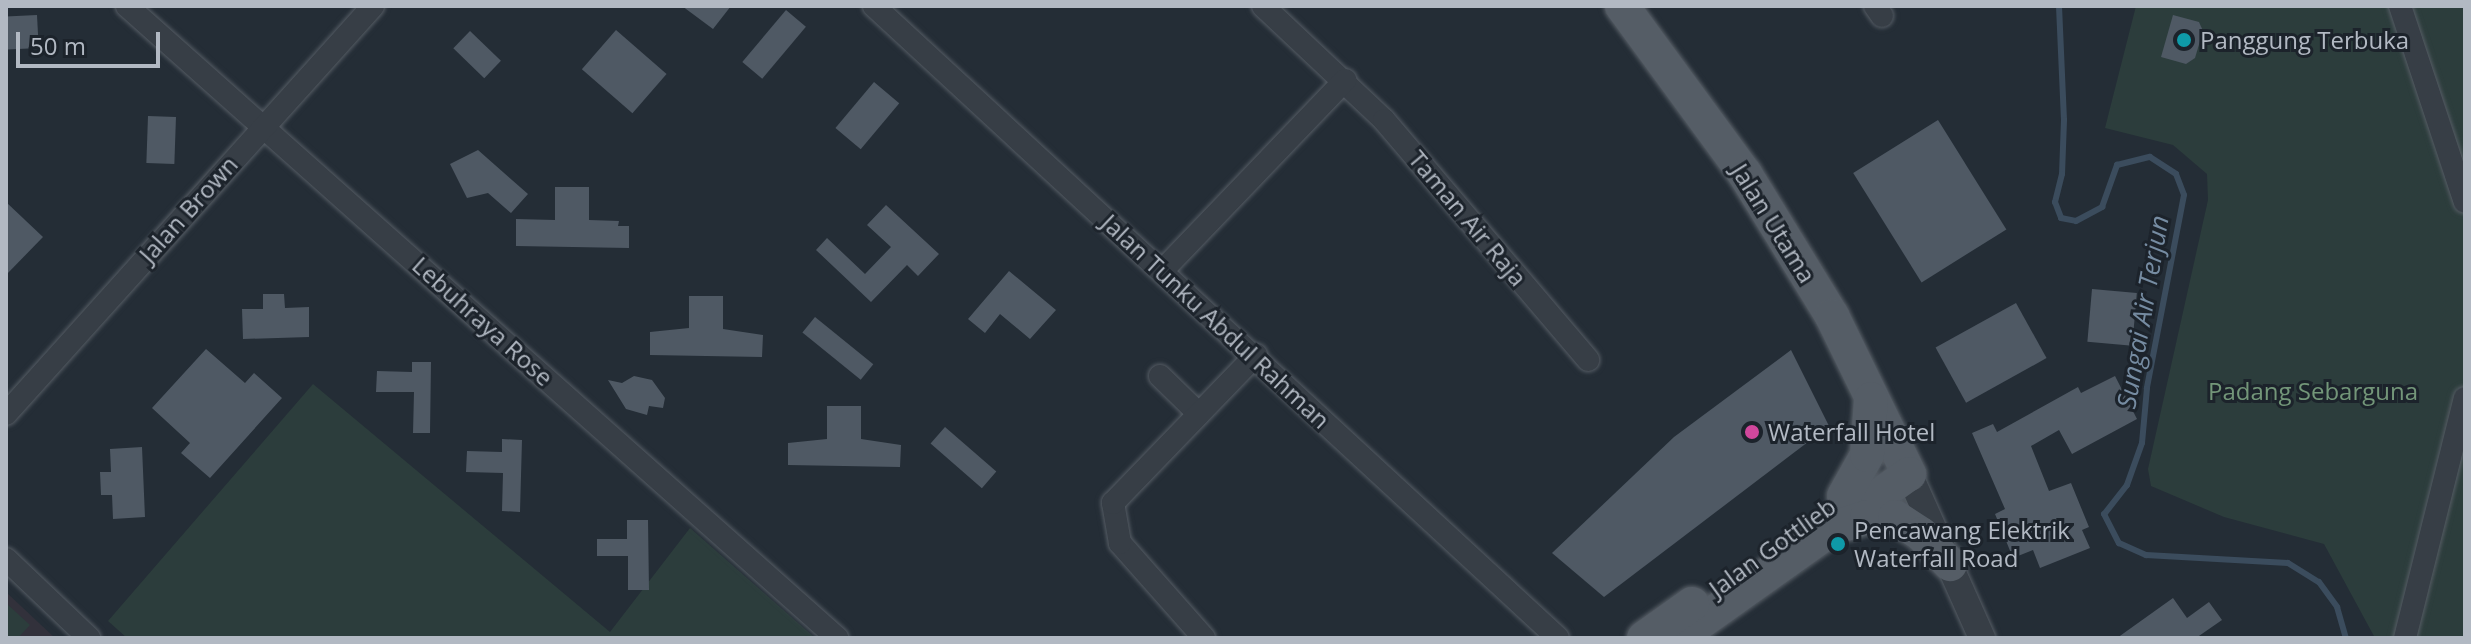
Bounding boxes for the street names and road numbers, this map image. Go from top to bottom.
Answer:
street label: Taman Air Raja [1403,144,1533,292]
street label: Jalan Brown [133,150,243,268]
street label: Jalan Utama [1726,158,1822,288]
street label: Jalan Tunku Abdul Rahman [1096,208,1336,434]
street label: Lebuhraya Rose [407,250,559,392]
street label: Jalan Gottlieb [1703,491,1841,603]

